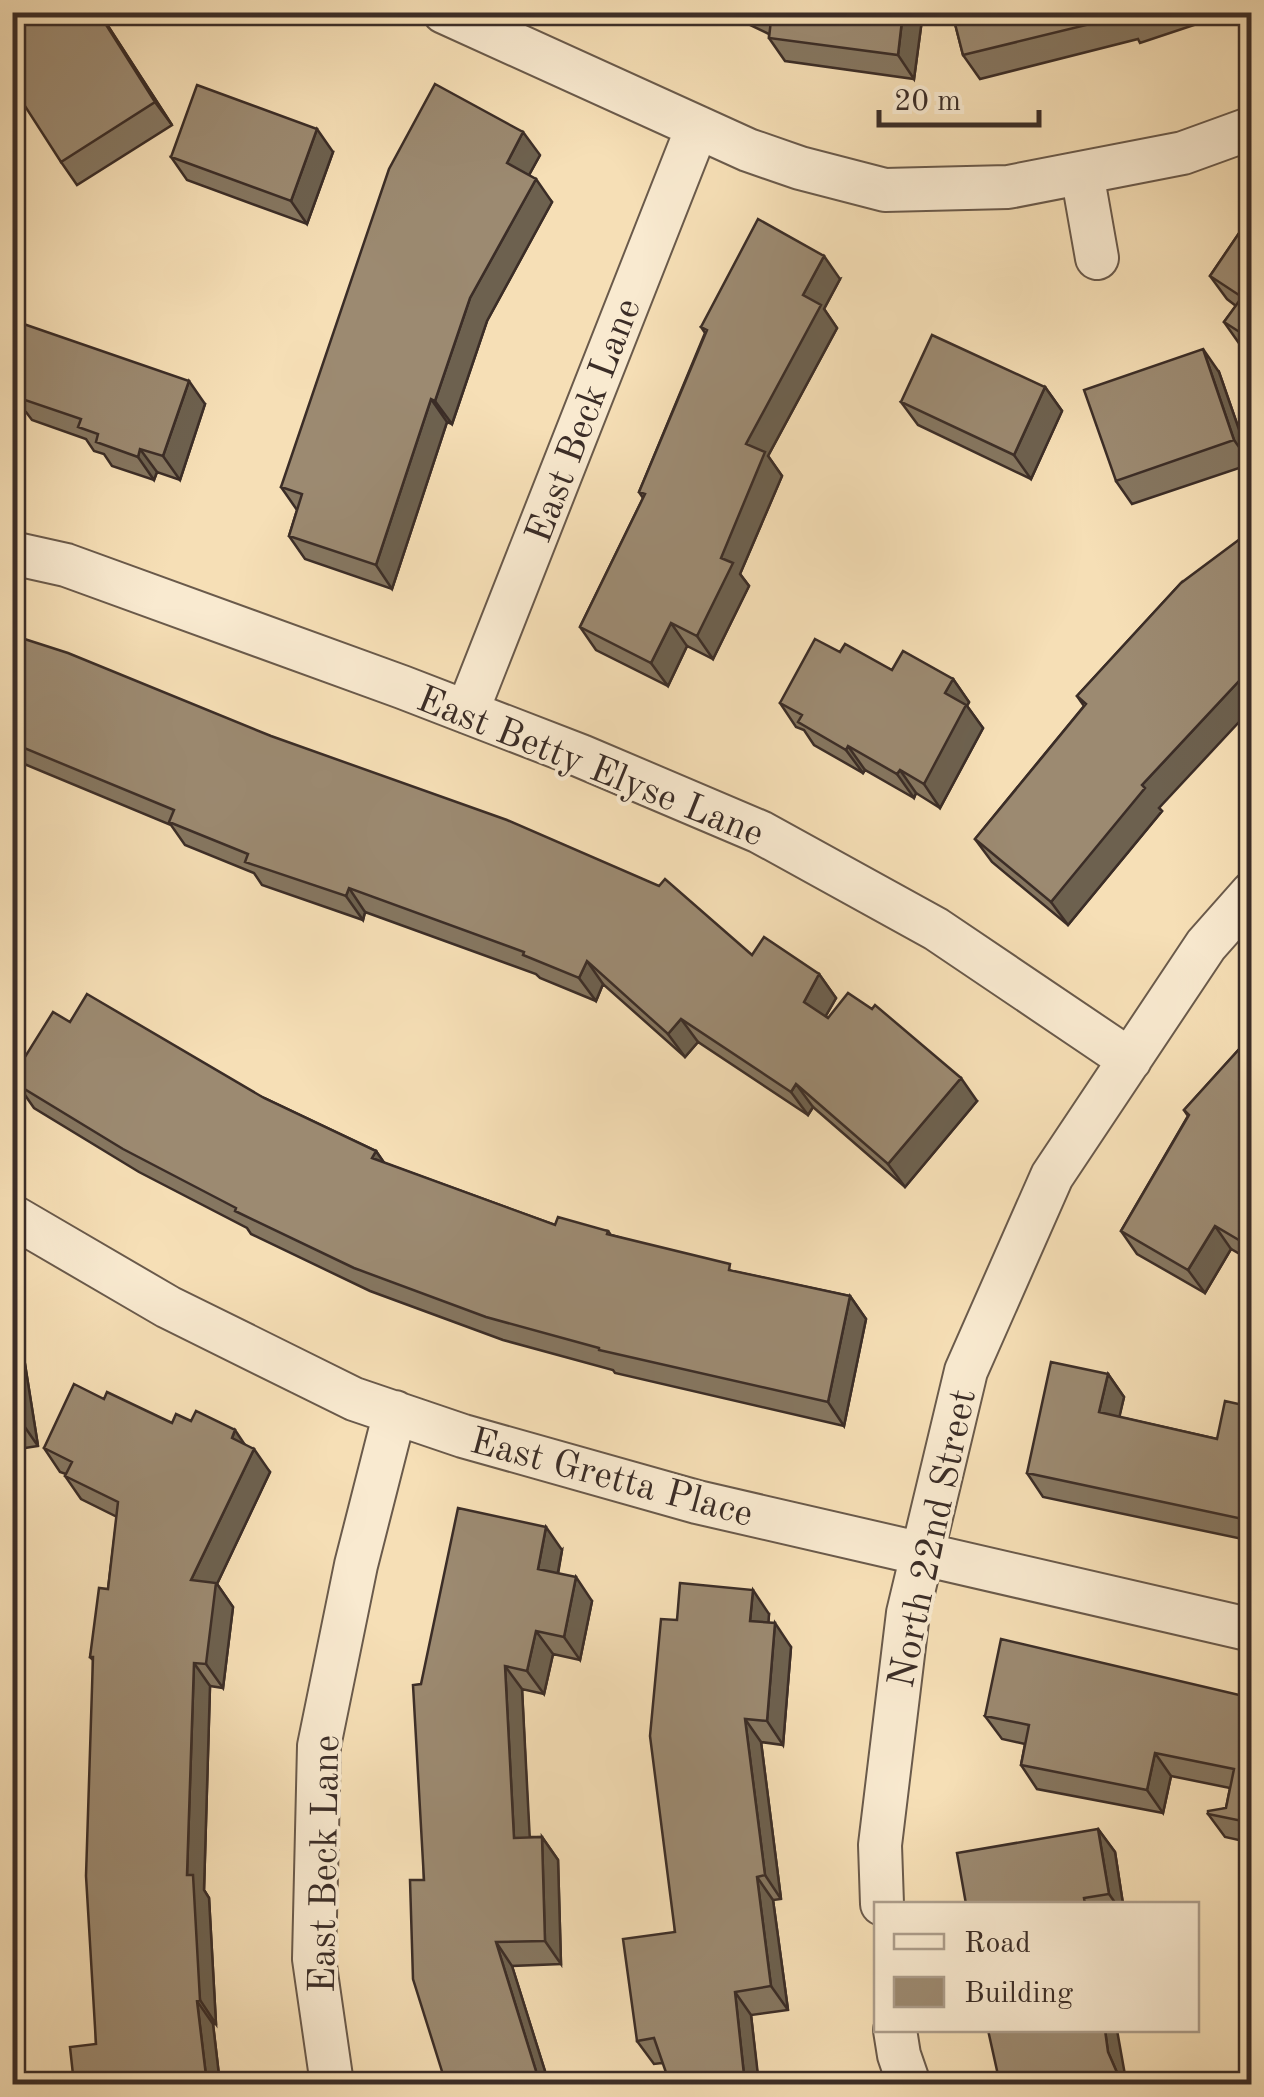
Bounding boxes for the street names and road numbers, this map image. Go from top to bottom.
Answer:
street label: East Beck Lane [521,294,649,548]
street label: East Betty Elyse Lane [411,681,769,855]
street label: North 22nd Street [884,1386,984,1691]
street label: East Gretta Place [466,1423,757,1535]
street label: East Beck Lane [305,1735,347,1994]

